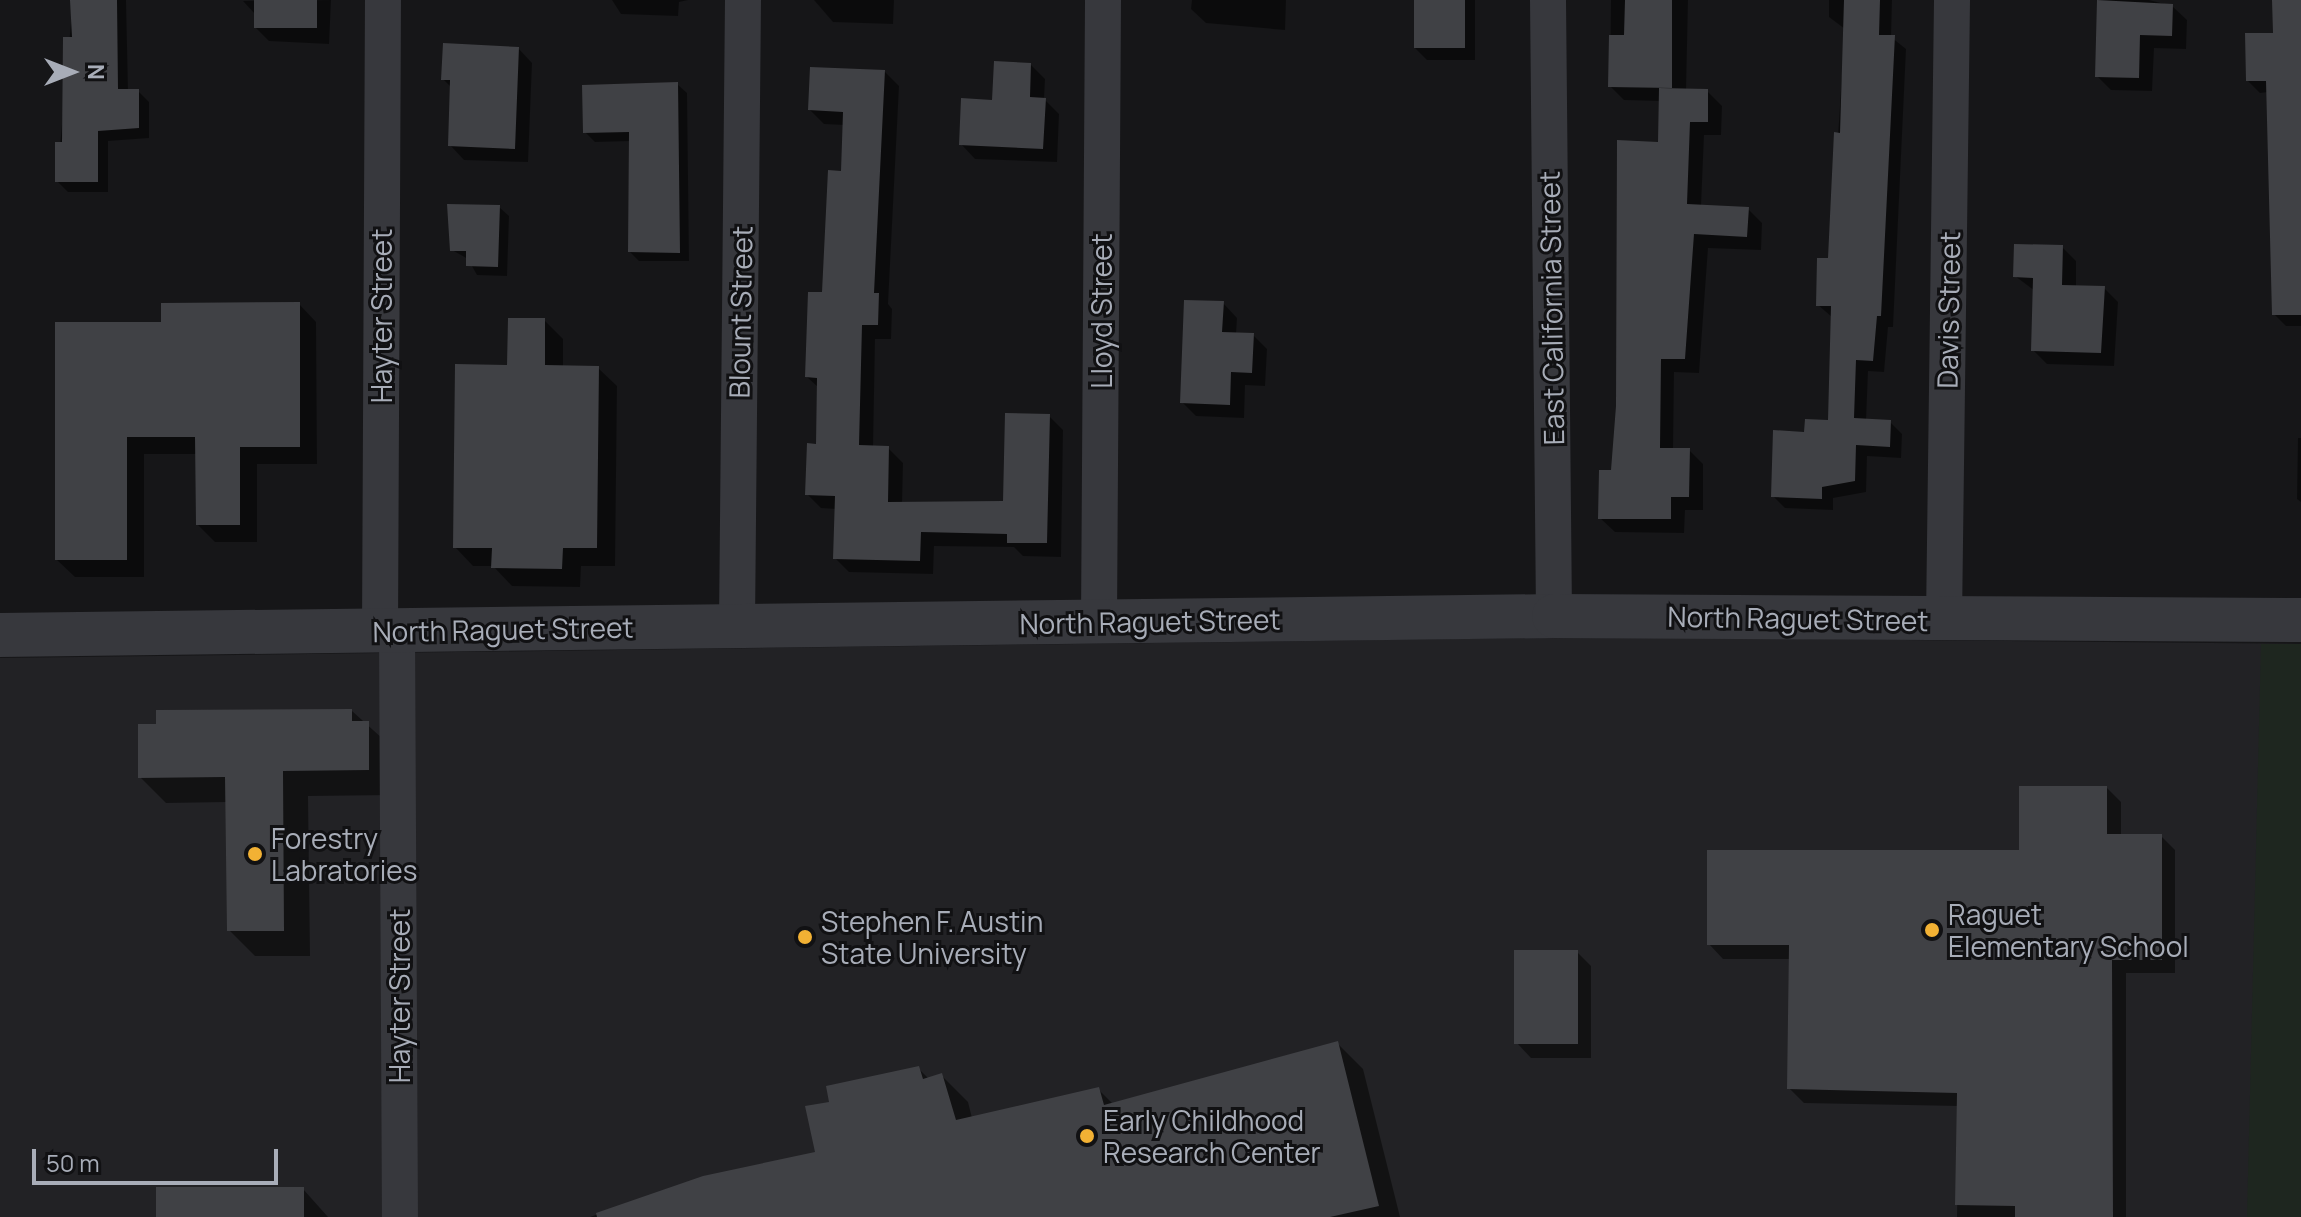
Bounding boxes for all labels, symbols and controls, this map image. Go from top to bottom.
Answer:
north arrow [32,32,112,112]
text: N [81,64,111,80]
street label: East California Street [1532,171,1570,445]
street label: Blount Street [722,225,758,399]
street label: Hayter Street [364,229,398,403]
street label: Davis Street [1930,231,1966,389]
street label: Lloyd Street [1084,233,1118,389]
street label: North Raguet Street [1667,599,1929,637]
street label: North Raguet Street [1019,602,1281,640]
street label: North Raguet Street [372,610,634,648]
place label: Forestry Labratories [271,821,417,887]
marker: Forestry Labratories [246,845,264,863]
place label: Raguet Elementary School [1948,897,2189,963]
place label: Stephen F. Austin State University [821,904,1043,970]
street label: Hayter Street [382,909,416,1083]
marker: Raguet Elementary School [1923,921,1941,939]
marker: Stephen F. Austin State University [796,928,814,946]
place label: Early Childhood Research Center [1103,1103,1321,1169]
marker: Early Childhood Research Center [1078,1127,1096,1145]
scale bar [36,1133,282,1183]
text: 50 m [46,1146,100,1179]

